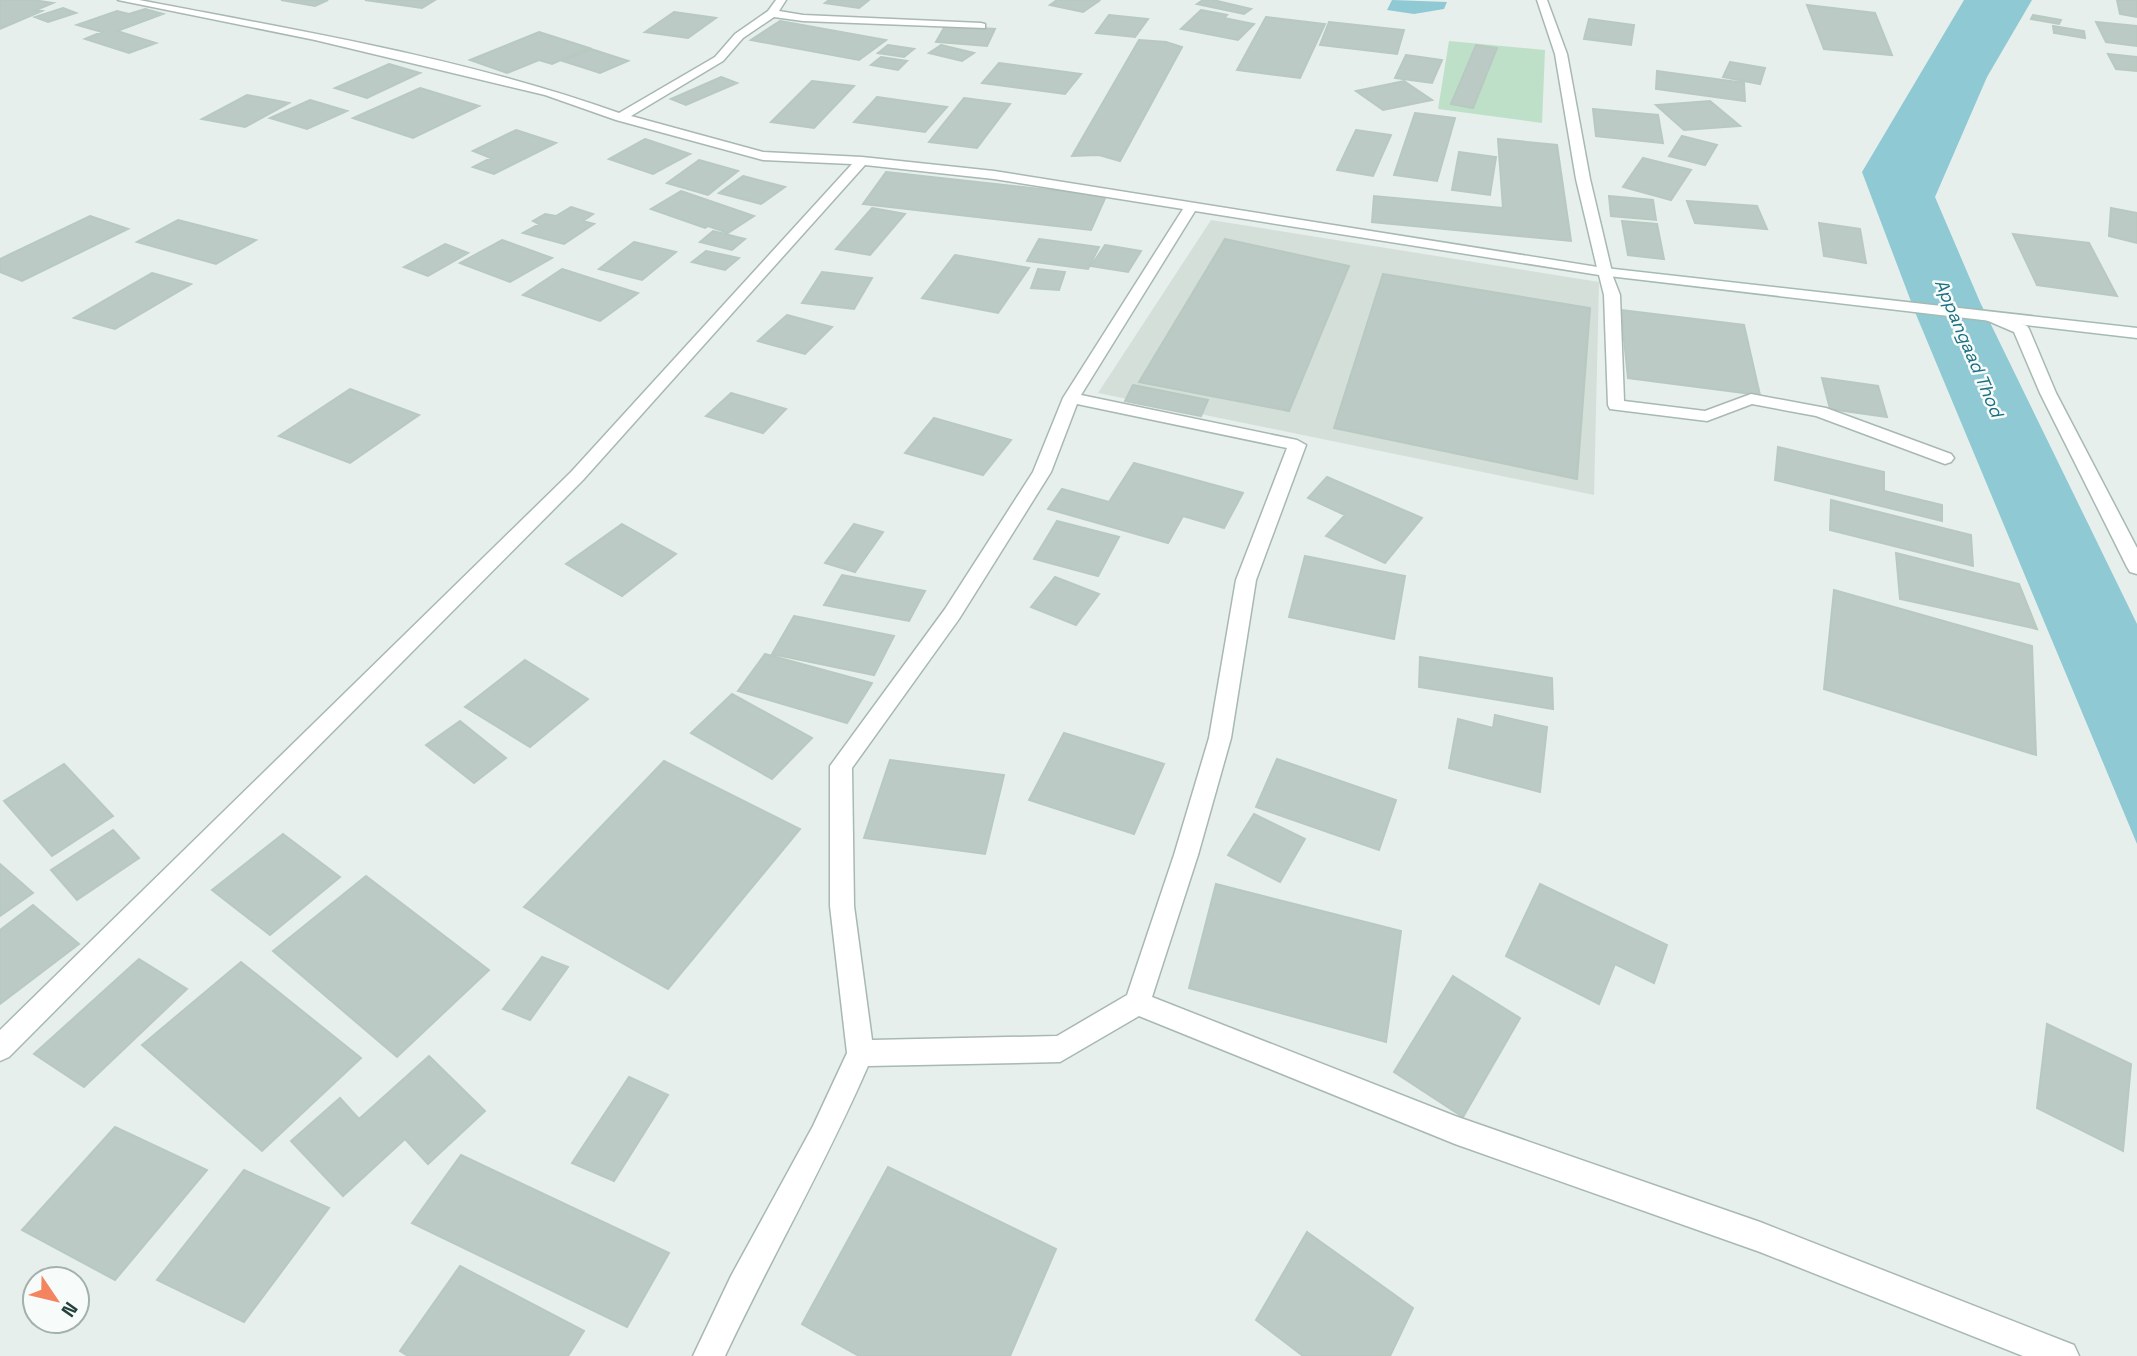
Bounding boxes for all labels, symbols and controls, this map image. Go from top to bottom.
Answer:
water label: Appangaad Thod [1930,275,2010,423]
north arrow [21,1265,91,1335]
text: N [56,1297,83,1322]

